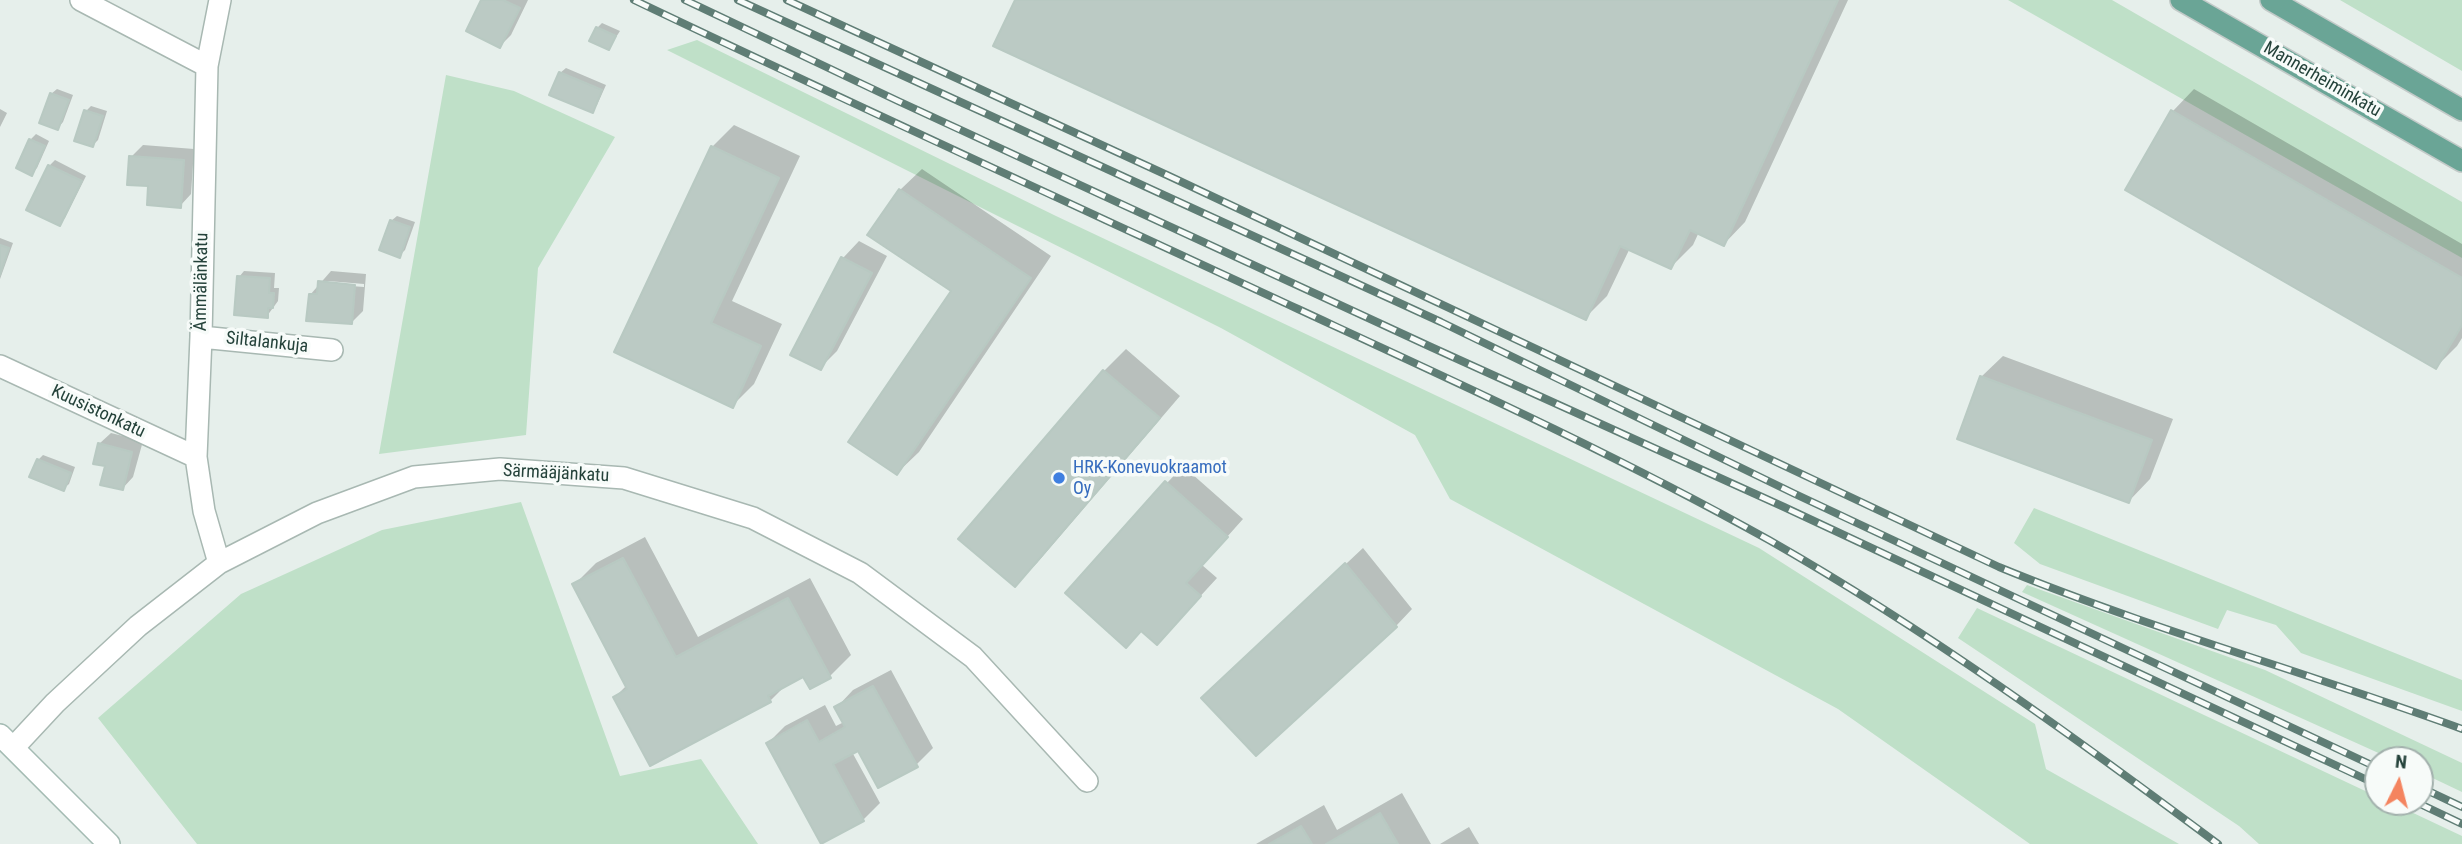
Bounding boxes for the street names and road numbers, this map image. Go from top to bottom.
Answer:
street label: Mannerheiminkatu [2259,38,2385,122]
street label: Ämmälänkatu [190,233,214,331]
street label: Siltalankuja [225,328,309,358]
street label: Kuusistonkatu [48,381,148,443]
street label: Särmääjänkatu [502,460,610,488]

